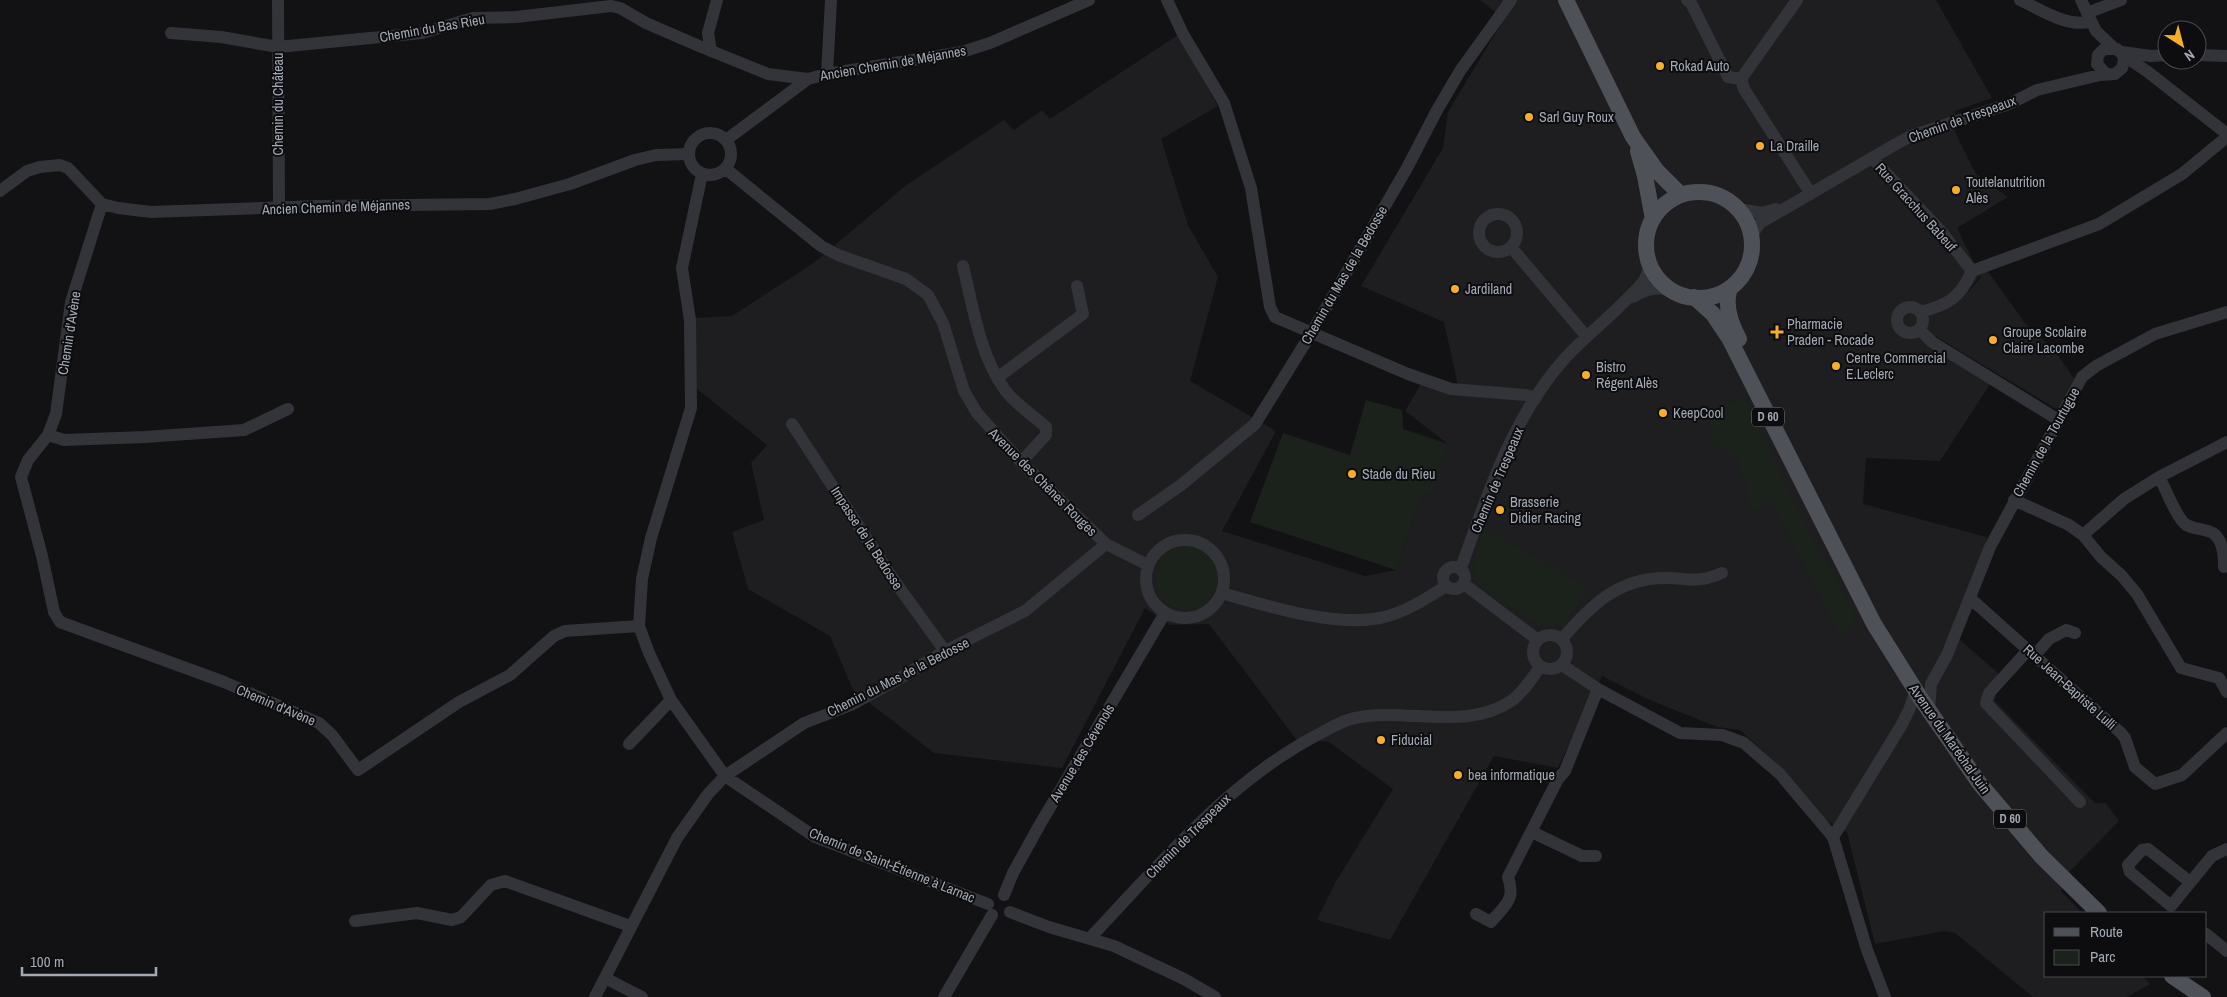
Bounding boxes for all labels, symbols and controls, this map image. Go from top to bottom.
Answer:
street label: Chemin du Bas Rieu [378,10,486,46]
north arrow [2157,20,2207,70]
street label: Ancien Chemin de Méjannes [818,41,968,85]
text: N [2181,46,2198,65]
street label: Chemin du Château [269,53,287,155]
place label: Rokad Auto [1670,57,1729,75]
marker: Rokad Auto [1654,60,1666,72]
street label: Chemin de Trespeaux [1906,91,2018,147]
place label: Sarl Guy Roux [1539,108,1614,126]
marker: Sarl Guy Roux [1523,111,1535,123]
place label: La Draille [1770,137,1819,155]
marker: La Draille [1754,140,1766,152]
street label: Rue Gracchus Babeuf [1872,159,1961,256]
place label: Toutelanutrition Alès [1965,173,2045,207]
marker: Toutelanutrition Alès [1950,184,1962,196]
street label: Ancien Chemin de Méjannes [261,195,411,219]
street label: Chemin du Mas de la Bedosse [1297,203,1391,347]
place label: Jardiland [1465,280,1512,298]
marker: Jardiland [1449,283,1461,295]
street label: Chemin d'Avène [54,290,84,376]
place label: Pharmacie Praden - Rocade [1787,315,1874,349]
place label: Groupe Scolaire Claire Lacombe [2003,323,2087,357]
marker: Pharmacie Praden - Rocade [1771,326,1783,338]
marker: Groupe Scolaire Claire Lacombe [1987,334,1999,346]
place label: Centre Commercial E.Leclerc [1846,349,1946,383]
place label: Bistro Régent Alès [1596,358,1658,392]
marker: Centre Commercial E.Leclerc [1830,360,1842,372]
marker: Bistro Régent Alès [1580,369,1592,381]
street label: Chemin de la Tourtugue [2008,384,2084,500]
place label: KeepCool [1673,404,1723,422]
marker: KeepCool [1657,407,1669,419]
road number: D 60 [1752,408,1784,427]
street label: Avenue des Chênes Rouges [984,423,1101,540]
street label: Chemin de Trespeaux [1467,424,1527,536]
place label: Stade du Rieu [1362,465,1435,483]
marker: Stade du Rieu [1346,468,1358,480]
street label: Impasse de la Bedosse [827,483,907,593]
place label: Brasserie Didier Racing [1510,493,1581,527]
marker: Brasserie Didier Racing [1494,504,1506,516]
street label: Chemin du Mas de la Bedosse [824,633,972,721]
street label: Rue Jean-Baptiste Lulli [2020,640,2120,734]
street label: Chemin d'Avène [234,680,318,730]
street label: Avenue du Maréchal Juin [1905,680,1995,797]
street label: Avenue des Cévenols [1045,700,1119,806]
place label: Fiducial [1391,731,1432,749]
marker: Fiducial [1375,734,1387,746]
place label: bea informatique [1468,766,1555,784]
marker: bea informatique [1452,769,1464,781]
street label: Chemin de Trespeaux [1142,790,1234,882]
road number: D 60 [1994,810,2026,829]
street label: Chemin de Saint-Étienne à Larnac [806,823,978,907]
legend [2044,912,2207,977]
text: Route [2090,921,2123,942]
scale bar [22,944,156,976]
text: Parc [2090,946,2115,967]
text: 100 m [30,951,64,972]

